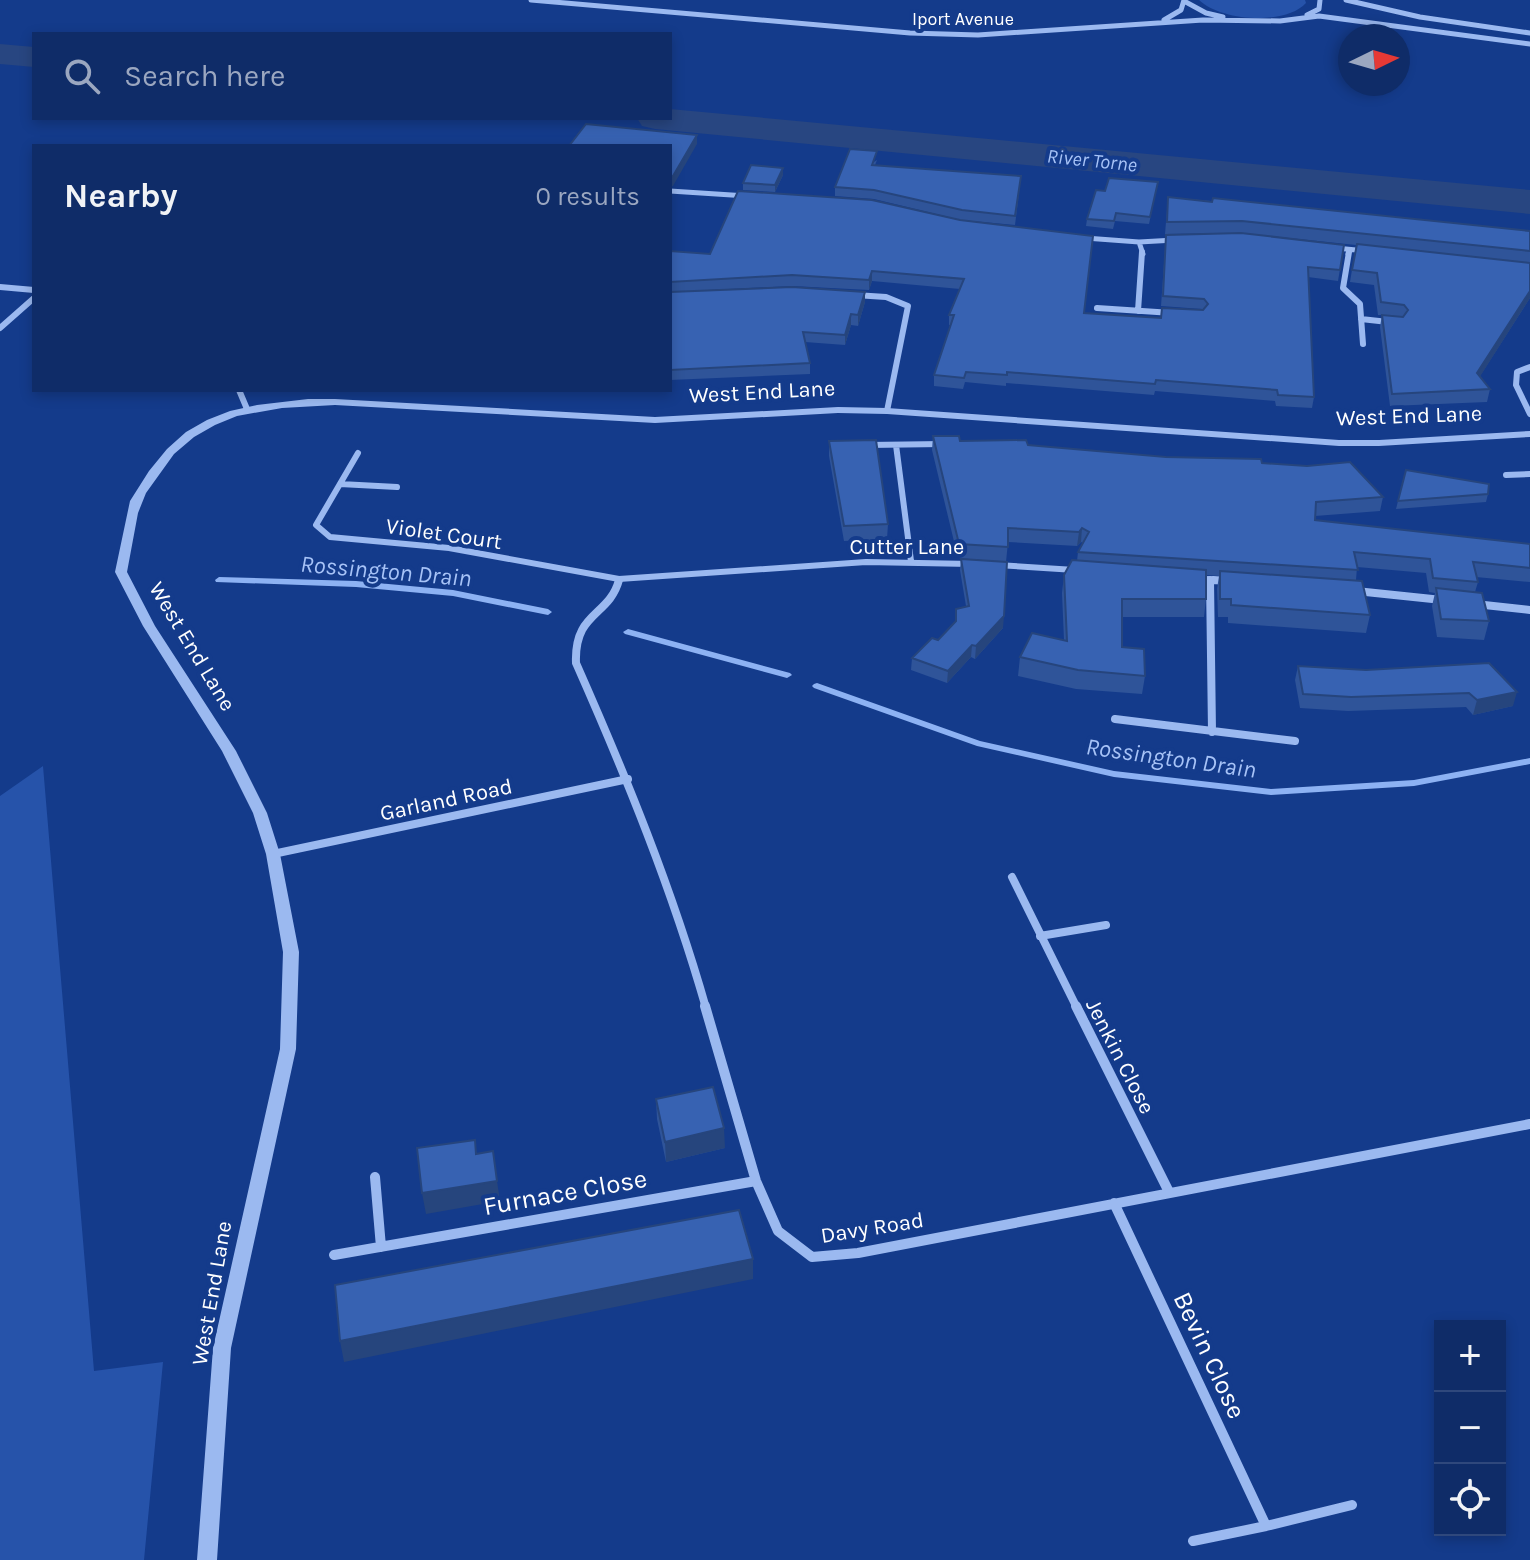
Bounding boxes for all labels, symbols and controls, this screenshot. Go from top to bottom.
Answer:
street label: Iport Avenue [912,8,1014,30]
north arrow [1338,24,1410,96]
search box [32,32,672,120]
icon: search [60,54,104,98]
text: Search here [124,58,285,94]
water label: River Torne [1046,144,1138,177]
text: Nearby [64,176,178,216]
text: 0 results [536,181,640,212]
street label: West End Lane [688,375,836,409]
street label: West End Lane [1336,400,1483,432]
street label: Violet Court [384,513,504,555]
street label: Cutter Lane [850,534,964,560]
water label: Rossington Drain [299,550,473,592]
street label: West End Lane [143,577,241,716]
water label: Rossington Drain [1084,732,1258,784]
street label: Garland Road [378,773,515,827]
street label: Jenkin Close [1080,995,1160,1118]
street label: Furnace Close [481,1163,649,1222]
street label: Davy Road [819,1207,925,1249]
street label: West End Lane [186,1219,237,1367]
street label: Bevin Close [1167,1287,1252,1424]
map controls [1434,1320,1506,1536]
button: + [1434,1320,1506,1392]
button: − [1434,1392,1506,1464]
button: locate [1434,1464,1506,1536]

